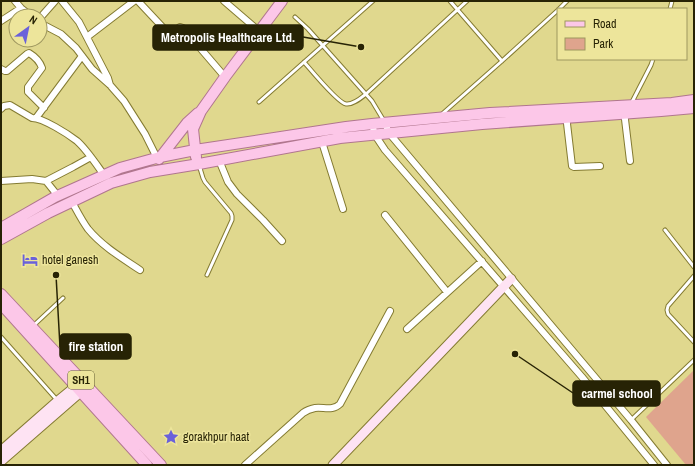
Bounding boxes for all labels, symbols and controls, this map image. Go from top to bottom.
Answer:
north arrow [8,8,48,48]
legend [557,8,687,60]
text: N [27,12,40,27]
text: Road [593,16,617,32]
callout: Metropolis Healthcare Ltd. [153,25,303,50]
text: Metropolis Healthcare Ltd. [161,29,295,46]
text: Park [593,36,613,52]
hotel icon: hotel ganesh [21,251,39,269]
place label: hotel ganesh [42,252,98,268]
callout: fire station [60,334,131,359]
text: fire station [69,338,123,355]
road number: SH1 [68,371,94,389]
callout: carmel school [573,381,660,406]
text: carmel school [581,385,653,402]
place icon: gorakhpur haat [162,428,180,446]
place label: gorakhpur haat [183,429,249,445]

